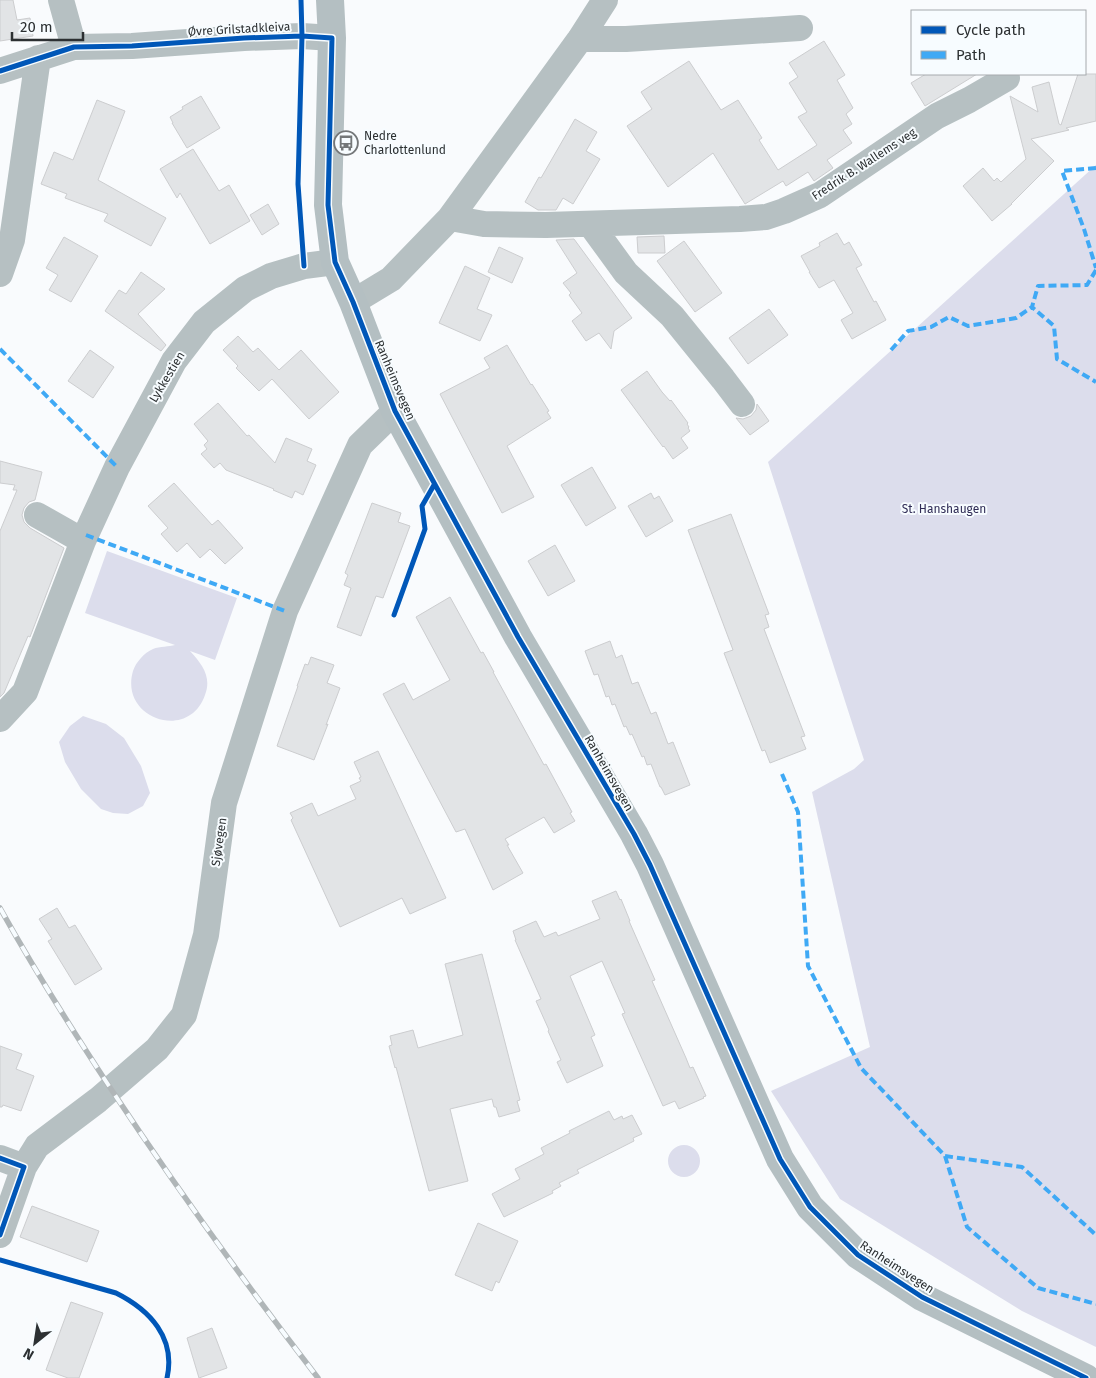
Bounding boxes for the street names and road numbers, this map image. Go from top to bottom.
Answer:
street label: Øvre Grilstadkleiva [187,19,291,39]
street label: Fredrik B. Wallems veg [809,125,919,203]
street label: Ranheimsvegen [372,338,418,422]
street label: Lykkestien [146,349,188,405]
street label: Ranheimsvegen [582,733,636,813]
street label: Sjøvegen [209,817,229,867]
street label: Ranheimsvegen [857,1238,937,1296]

